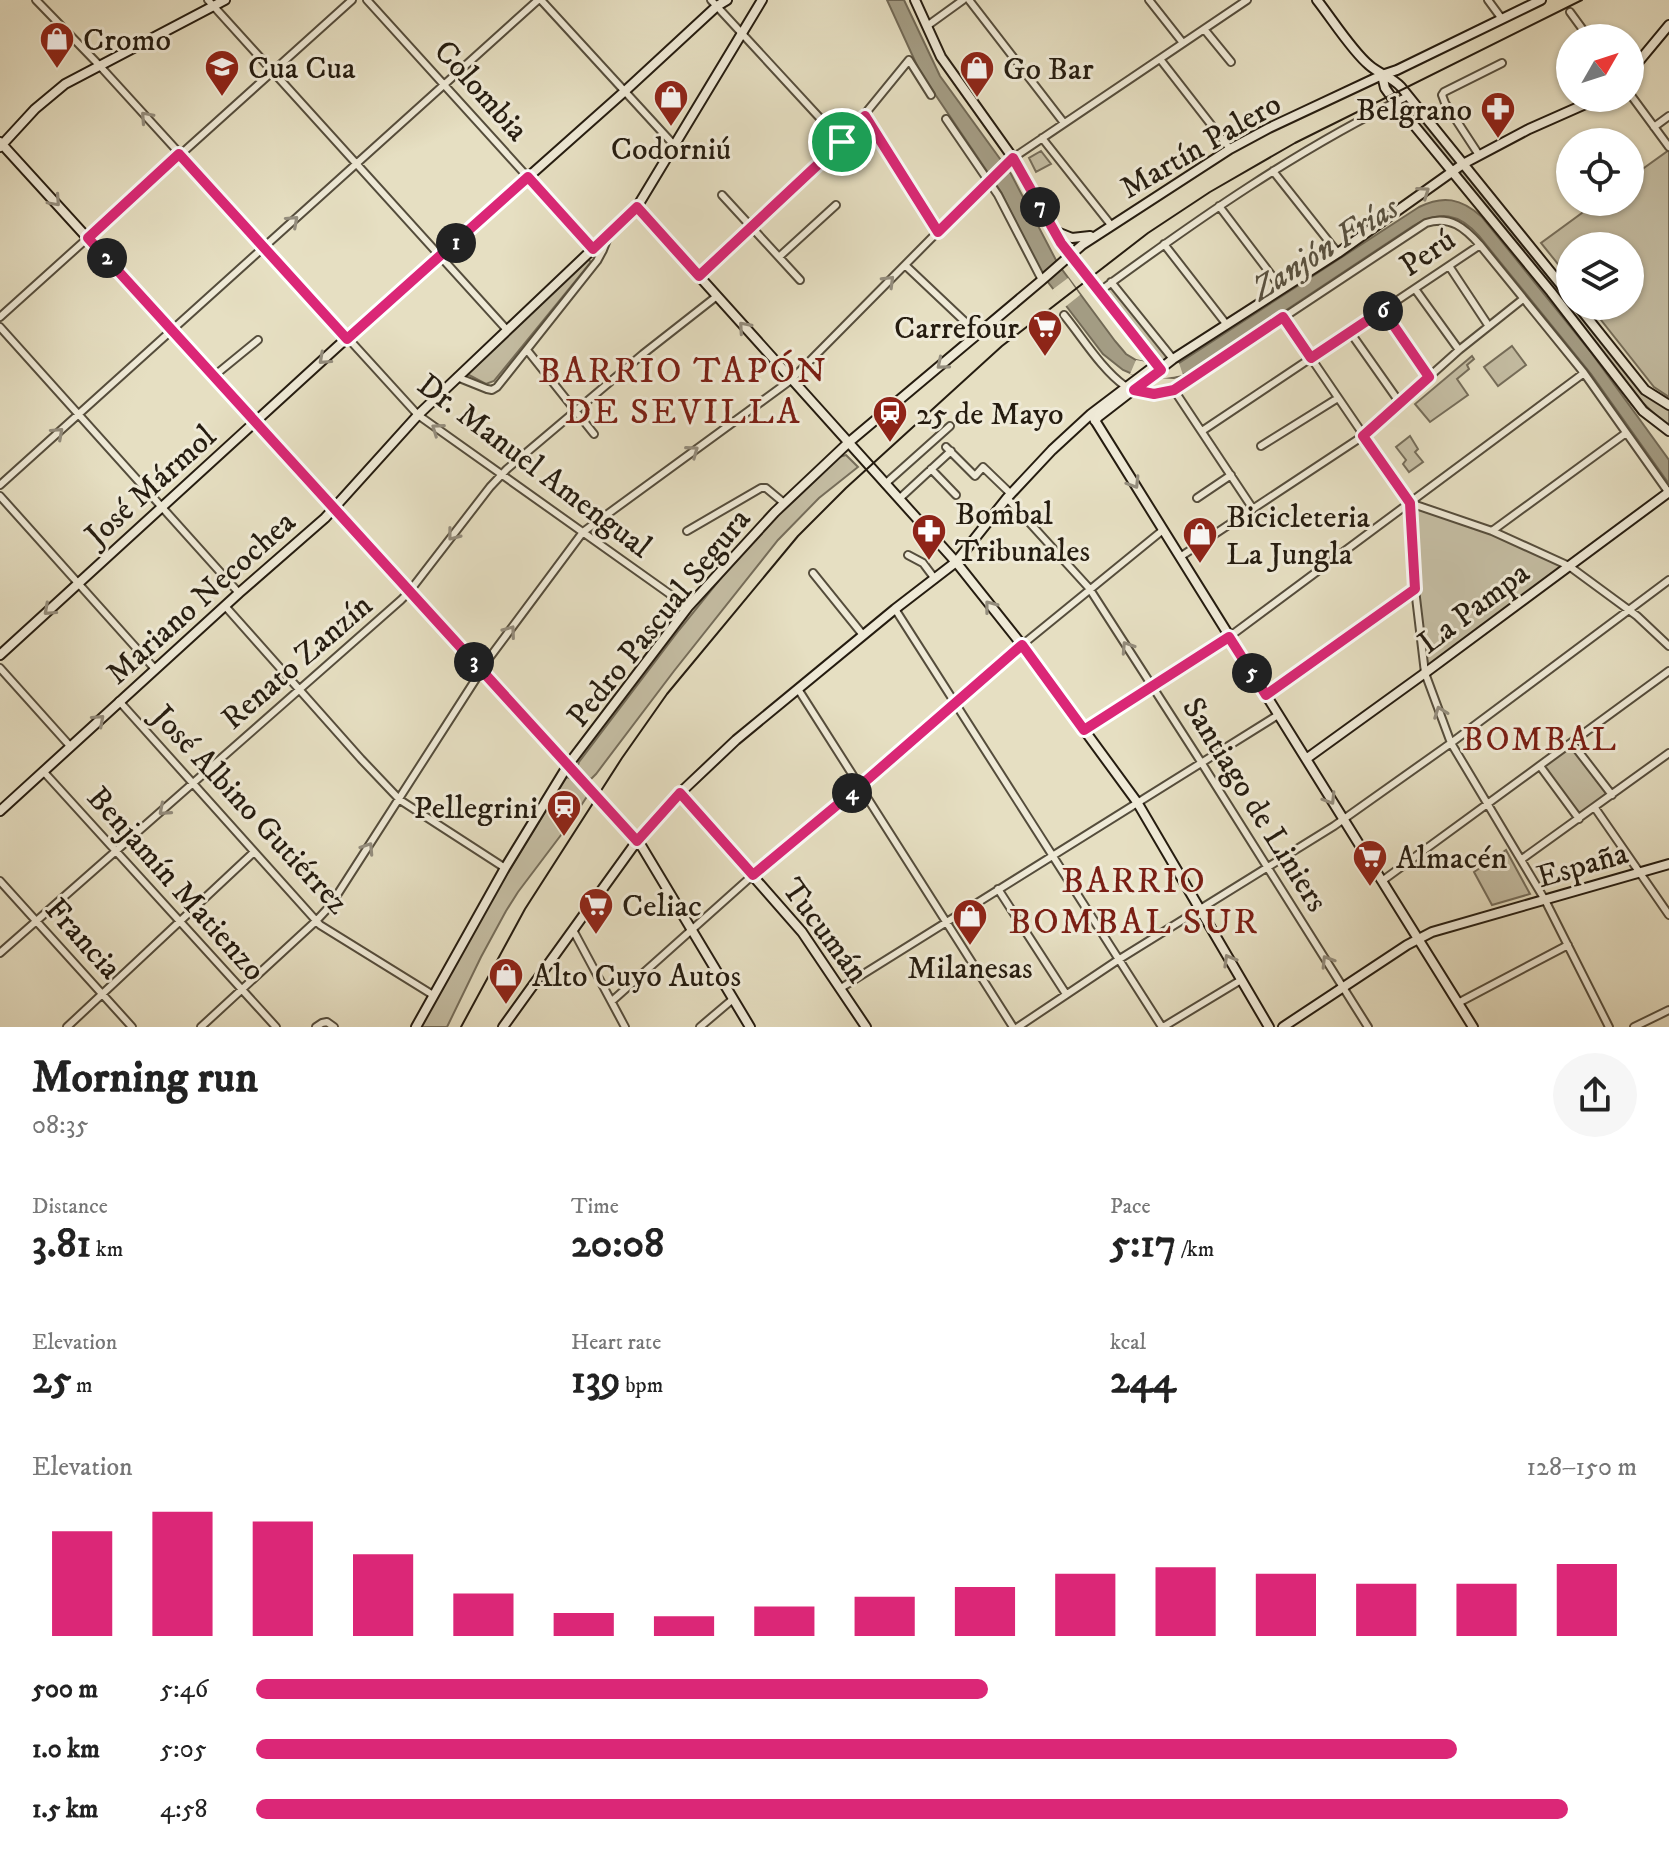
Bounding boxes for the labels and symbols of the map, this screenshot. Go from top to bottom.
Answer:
shop icon: Cromo [38,20,76,70]
place label: Cromo [83,21,171,61]
north arrow [1556,24,1644,112]
street label: Colombia [425,32,537,151]
school or university icon: Cua Cua [203,48,241,98]
place label: Cua Cua [248,49,356,89]
shop icon: Go Bar [958,49,996,99]
place label: Go Bar [1003,50,1094,90]
shop icon: Codorniú [652,78,690,128]
street label: Martín Palero [1113,85,1289,209]
pharmacy icon: Belgrano [1479,90,1517,140]
place label: Belgrano [1356,91,1472,131]
pin [808,108,876,176]
one-way arrow [141,111,155,126]
place label: Codorniú [611,130,731,170]
pin: 7 [1020,187,1060,227]
water label: Zanjón Frías [1242,187,1407,312]
one-way arrow [1416,187,1430,202]
one-way arrow [46,192,60,207]
one-way arrow [283,217,298,231]
street label: Perú [1393,221,1464,287]
pin: 1 [436,223,476,263]
pin: 2 [87,238,127,278]
one-way arrow [880,276,894,290]
pin: 6 [1363,291,1403,331]
supermarket icon: Carrefour [1026,308,1064,358]
place label: Carrefour [894,309,1019,349]
one-way arrow [739,321,754,336]
one-way arrow [318,349,333,364]
district label: BARRIO TAPÓN DE SEVILLA [538,349,828,435]
one-way arrow [936,354,951,369]
street label: Dr. Manuel Amengual [409,366,659,568]
station icon: 25 de Mayo [871,394,909,444]
place label: 25 de Mayo [916,395,1064,435]
street label: José Mármol [75,417,225,558]
one-way arrow [432,424,446,439]
one-way arrow [48,428,63,443]
one-way arrow [685,446,699,461]
one-way arrow [1124,474,1139,489]
place label: Bombal Tribunales [955,495,1090,572]
place label: Bicicleteria La Jungla [1226,498,1371,575]
street label: Pedro Pascual Segura [559,500,760,736]
street label: Mariano Necochea [98,503,305,694]
pharmacy icon: Bombal Tribunales [910,512,948,562]
shop icon: Bicicleteria La Jungla [1181,515,1219,565]
one-way arrow [448,526,463,540]
street label: La Pampa [1410,553,1538,664]
street label: Renato Zanzín [214,586,381,739]
one-way arrow [986,600,1000,615]
one-way arrow [44,601,58,616]
one-way arrow [500,625,514,639]
one-way arrow [1122,641,1137,656]
pin: 3 [454,642,494,682]
pin: 5 [1232,653,1272,693]
street label: Santiago de Liniers [1172,690,1336,920]
street label: José Albino Gutiérrez [140,695,357,923]
one-way arrow [1433,706,1449,720]
one-way arrow [89,715,104,730]
district label: BOMBAL [1462,719,1618,761]
pin: 4 [832,773,872,813]
street label: Benjamín Matienzo [78,779,273,990]
station icon: Pellegrini [545,788,583,838]
place label: Pellegrini [414,789,538,829]
one-way arrow [1321,790,1336,805]
one-way arrow [158,800,173,814]
street label: España [1532,834,1633,898]
supermarket icon: Almacén [1351,838,1389,888]
place label: Almacén [1396,839,1508,879]
one-way arrow [358,843,373,857]
district label: BARRIO BOMBAL SUR [1009,859,1259,945]
street label: Tucumán [772,871,877,992]
supermarket icon: Celiac [577,886,615,936]
place label: Celiac [622,887,702,927]
street label: Francia [36,890,130,989]
shop icon: Milanesas [951,897,989,947]
place label: Milanesas [907,949,1033,989]
one-way arrow [1223,954,1239,969]
one-way arrow [1322,955,1337,969]
shop icon: Alto Cuyo Autos [487,956,525,1006]
place label: Alto Cuyo Autos [532,957,741,997]

